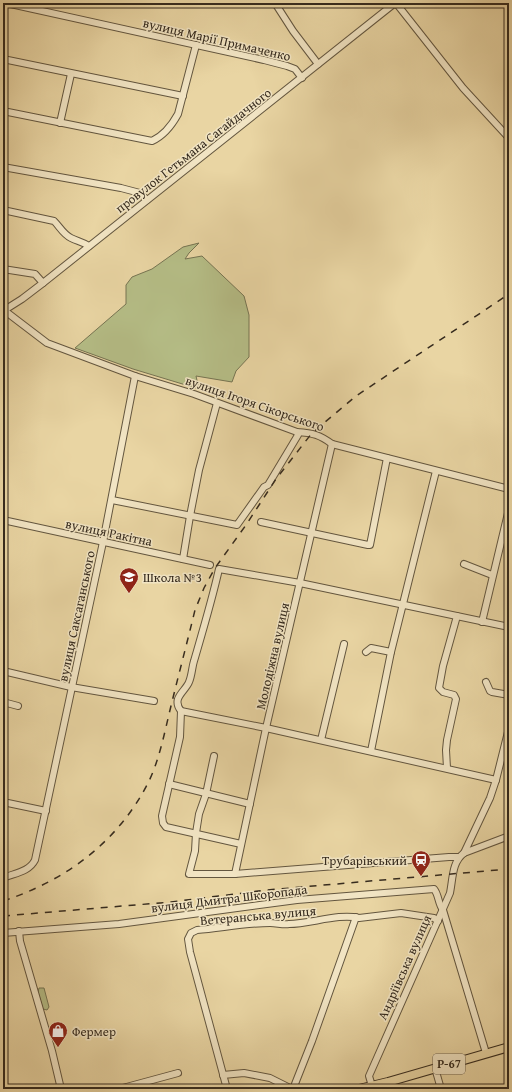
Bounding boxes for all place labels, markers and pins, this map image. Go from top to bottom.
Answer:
school or university icon: Школа №3 [118,566,140,594]
place label: Школа №3 [143,568,202,587]
station icon: Трубарівський [410,849,432,877]
place label: Трубарівський [322,851,407,870]
shop icon: Фермер [47,1020,69,1048]
place label: Фермер [72,1022,116,1041]

